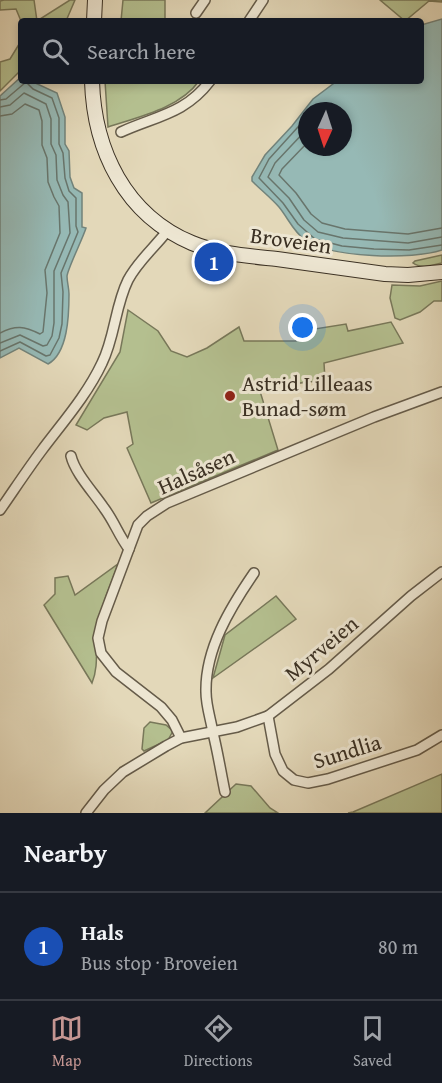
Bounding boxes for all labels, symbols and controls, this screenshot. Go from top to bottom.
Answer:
search box [18,18,424,84]
icon: search [39,35,72,68]
text: Search here [87,35,196,67]
north arrow [298,102,352,156]
street label: Broveien [248,218,334,262]
pin: 1 [194,240,234,284]
your location [288,313,317,342]
place label: Astrid Lilleaas Bunad-søm [242,367,373,424]
marker: Astrid Lilleaas Bunad-søm [223,389,237,403]
street label: Halsåsen [152,440,240,502]
street label: Myrveien [277,607,365,688]
street label: Sundlia [309,725,385,776]
text: Nearby [24,833,107,872]
text: Hals [81,916,124,948]
text: 1 [38,932,49,961]
text: 80 m [378,932,418,961]
text: Bus stop · Broveien [81,948,238,977]
tab: Map [50,1012,83,1072]
tab: Directions [184,1012,253,1072]
tab: Saved [353,1012,392,1072]

